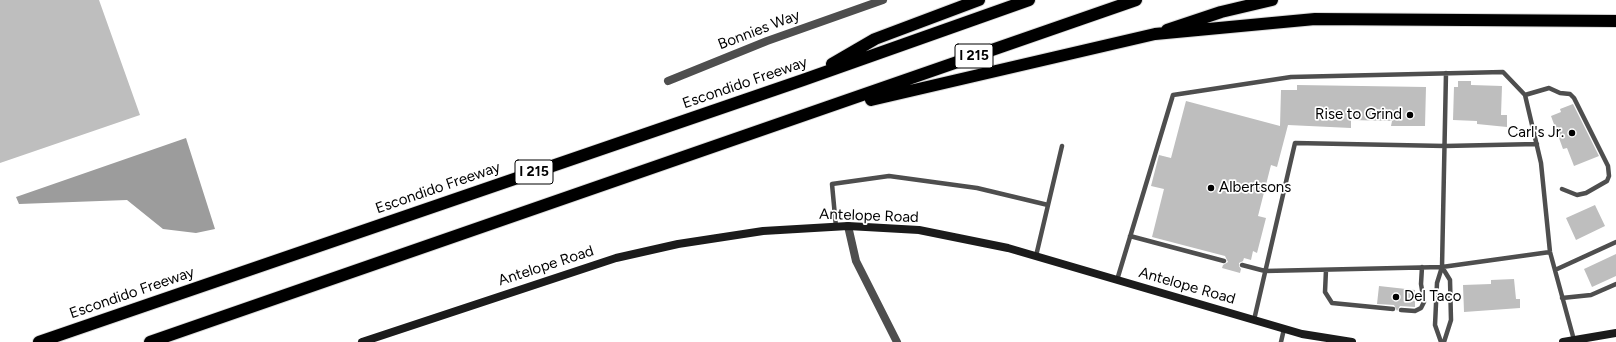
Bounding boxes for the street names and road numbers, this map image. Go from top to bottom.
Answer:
street label: Bonnies Way [716,6,802,54]
road number: I 215 [955,44,993,68]
street label: Escondido Freeway [680,53,810,113]
street label: Escondido Freeway [373,158,503,218]
road number: I 215 [515,160,553,184]
street label: Antelope Road [819,205,919,227]
street label: Antelope Road [496,242,596,290]
street label: Escondido Freeway [67,263,197,323]
street label: Antelope Road [1137,264,1237,308]

